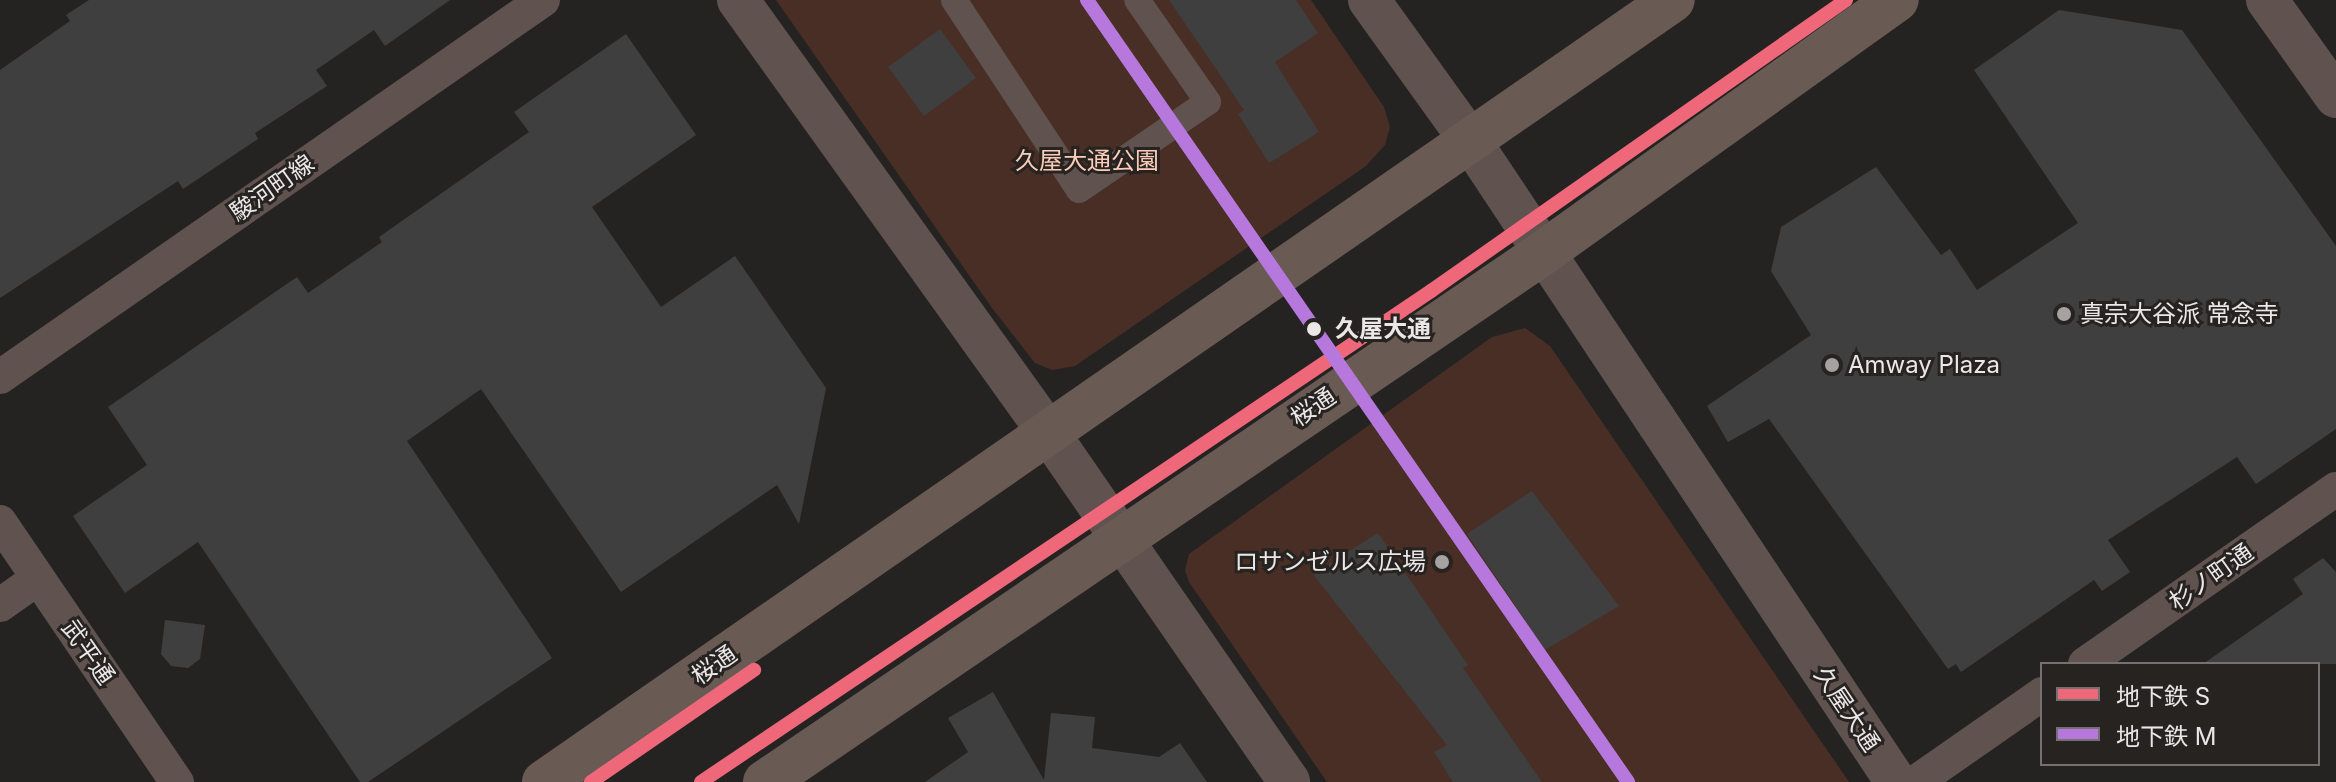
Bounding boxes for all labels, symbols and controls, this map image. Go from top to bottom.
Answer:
park label: 久屋大通公園 [1015,147,1159,175]
street label: 駿河町線 [224,149,320,227]
place label: 真宗大谷派 常念寺 [2080,300,2279,328]
marker: 真宗大谷派 常念寺 [2055,305,2073,323]
marker: 久屋大通 [1300,315,1328,343]
place label: 久屋大通 [1335,315,1431,343]
place label: Amway Plaza [1848,351,2000,379]
marker: Amway Plaza [1823,356,1841,374]
street label: 桜通 [1285,382,1341,432]
street label: 杉ノ町通 [2163,538,2259,616]
place label: ロサンゼルス広場 [1234,548,1426,576]
marker: ロサンゼルス広場 [1433,553,1451,571]
street label: 武平通 [56,614,120,690]
street label: 桜通 [686,639,742,691]
street label: 久屋大通 [1808,661,1886,757]
legend [2040,662,2320,766]
text: 地下鉄 S [2116,682,2210,711]
text: 地下鉄 M [2116,722,2216,751]

